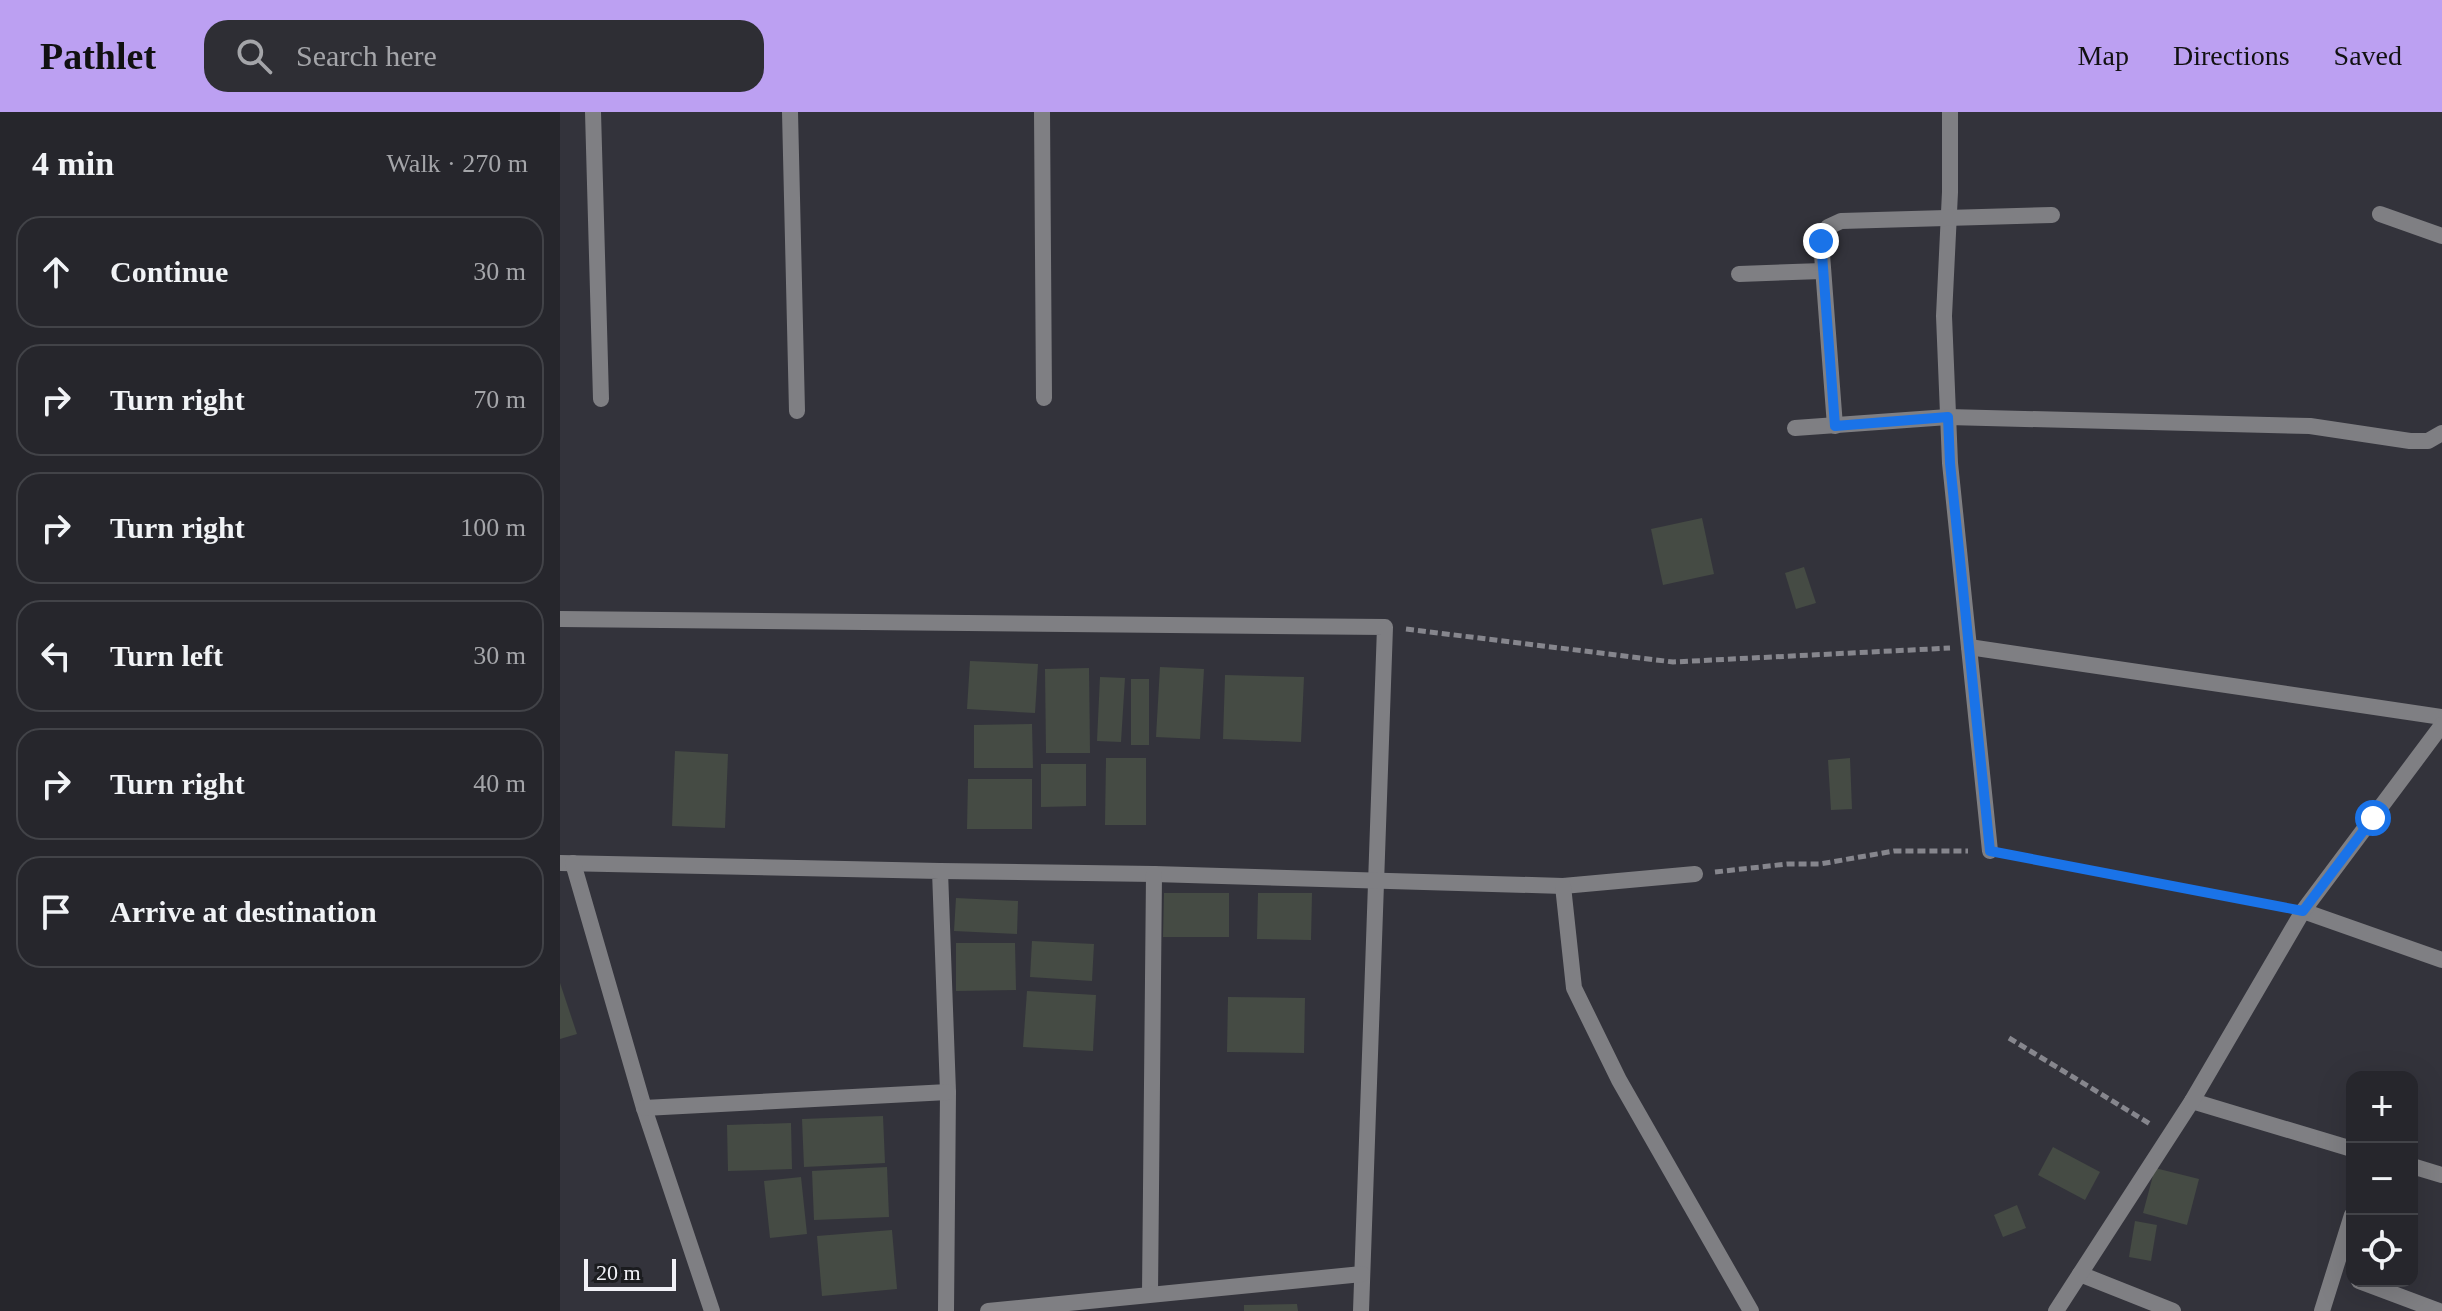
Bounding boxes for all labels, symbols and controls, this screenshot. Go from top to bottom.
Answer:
search box [204,20,764,92]
icon: search [232,34,276,78]
text: Pathlet [40,35,156,77]
text: Search here [296,39,437,72]
text: Map [2078,40,2129,71]
text: Directions [2173,40,2290,71]
text: Saved [2334,40,2402,71]
text: 4 min [32,145,114,182]
text: Walk · 270 m [386,149,528,178]
route end [1803,223,1839,259]
icon: ahead [34,250,78,294]
text: Continue [110,255,228,288]
text: 30 m [473,257,526,286]
icon: right [34,378,78,422]
text: Turn right [110,383,245,416]
text: 70 m [473,385,526,414]
icon: right [34,506,78,550]
text: Turn right [110,511,245,544]
text: 100 m [460,513,526,542]
icon: left [34,634,78,678]
text: Turn left [110,639,223,672]
text: 30 m [473,641,526,670]
icon: right [34,762,78,806]
text: Turn right [110,767,245,800]
text: 40 m [473,769,526,798]
route start [2355,800,2391,836]
icon: arrive [34,890,78,934]
text: Arrive at destination [110,895,377,928]
map controls [2346,1071,2418,1287]
button: + [2346,1071,2418,1143]
button: − [2346,1143,2418,1215]
button: locate [2346,1215,2418,1287]
scale bar [584,1255,676,1291]
text: 20 m [596,1260,641,1285]

